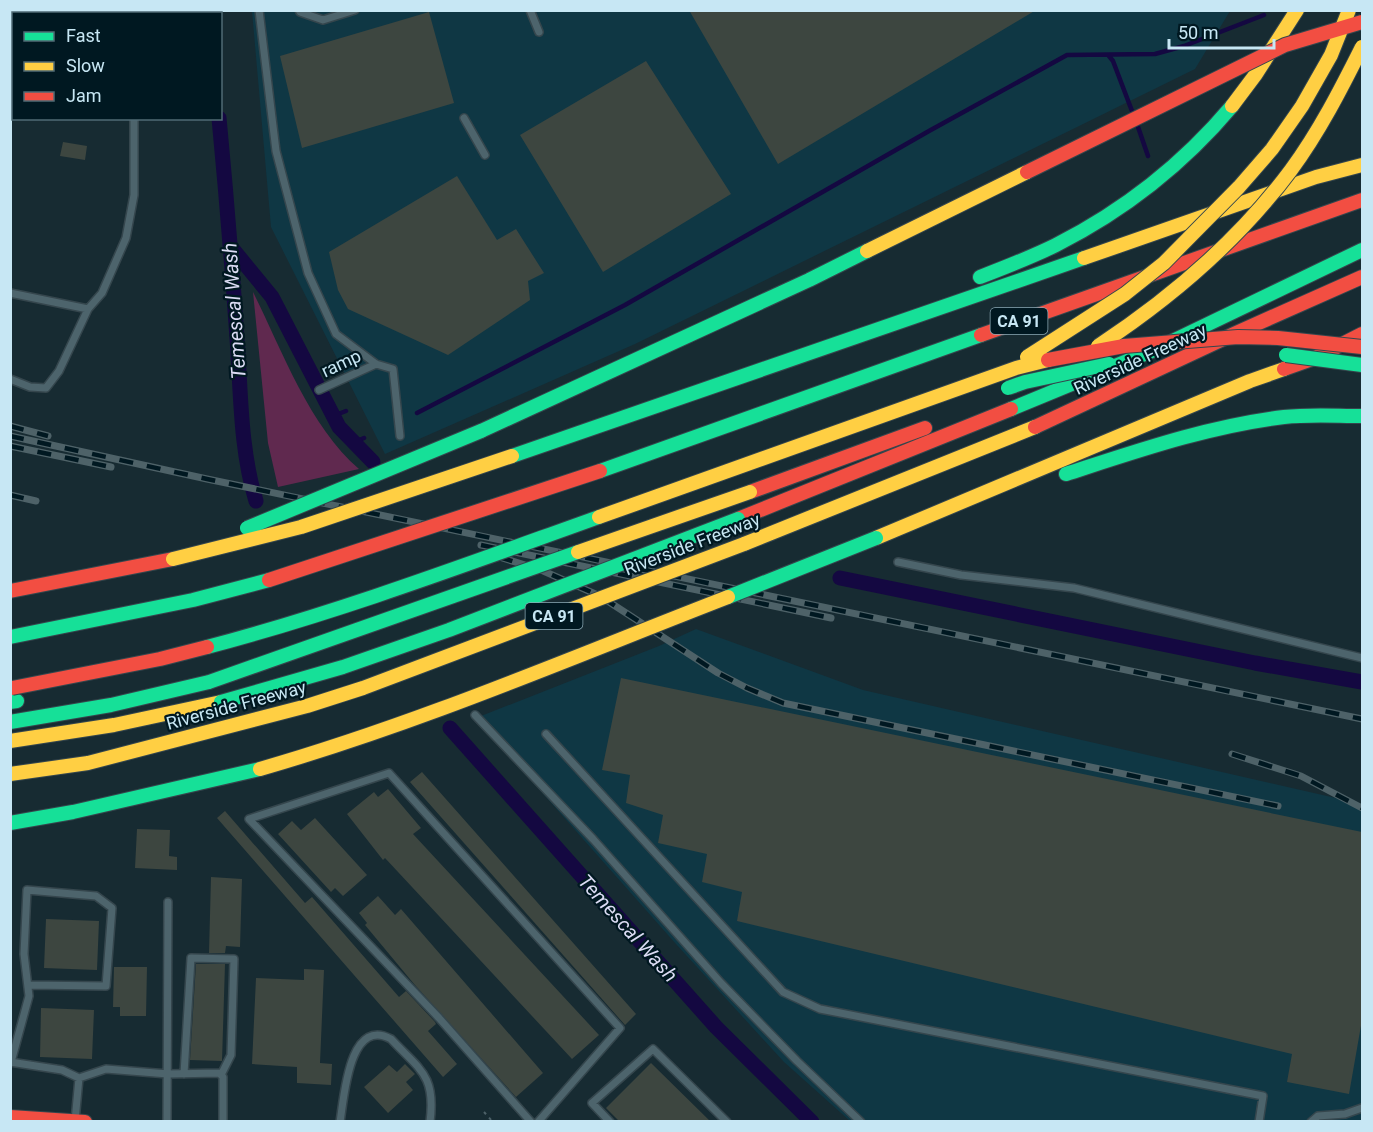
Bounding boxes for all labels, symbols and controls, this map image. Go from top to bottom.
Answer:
legend [12,12,222,120]
scale bar [1169,12,1274,50]
text: 50 m [1178,22,1218,43]
text: Fast [66,25,101,46]
text: Slow [66,55,105,76]
text: Jam [66,85,102,106]
water label: Temescal Wash [217,242,251,380]
road number: CA 91 [990,308,1048,334]
street label: Riverside Freeway [1070,319,1210,399]
street label: ramp [318,345,364,381]
street label: Riverside Freeway [621,508,763,580]
road number: CA 91 [526,603,582,629]
street label: Riverside Freeway [164,676,309,734]
water label: Temescal Wash [573,869,683,987]

